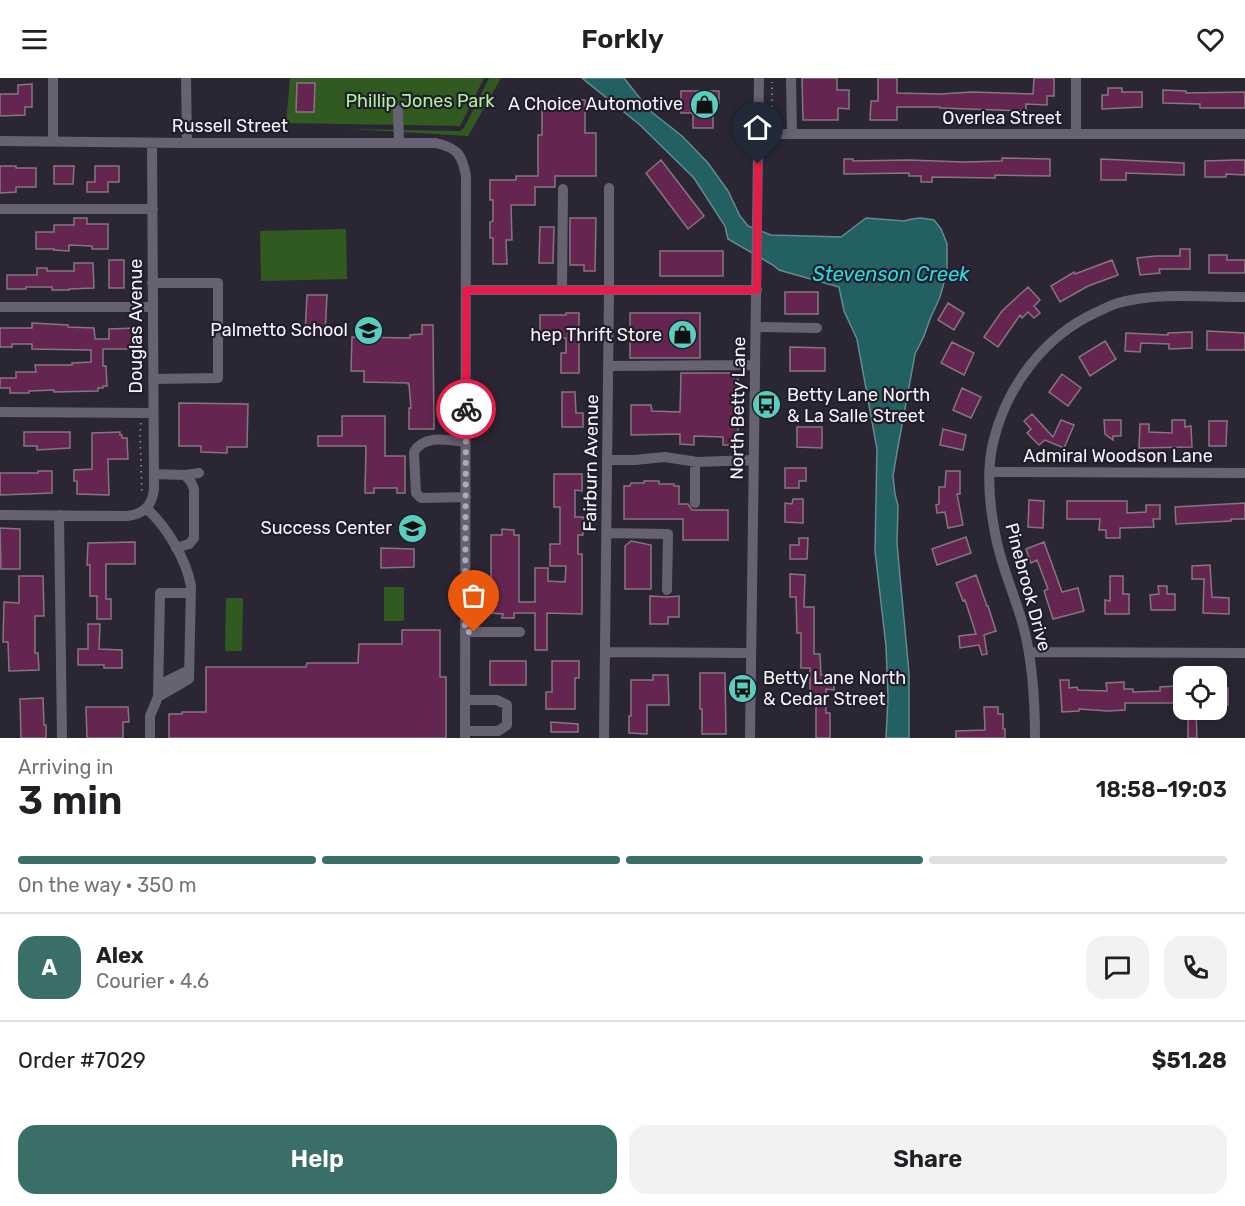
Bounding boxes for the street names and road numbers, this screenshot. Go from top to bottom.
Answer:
street label: Overlea Street [942,107,1062,129]
street label: Russell Street [172,115,288,137]
street label: Douglas Avenue [125,259,147,393]
street label: North Betty Lane [726,336,750,480]
street label: Fairburn Avenue [579,394,603,532]
street label: Admiral Woodson Lane [1023,445,1213,467]
street label: Pinebrook Drive [1000,521,1056,653]

